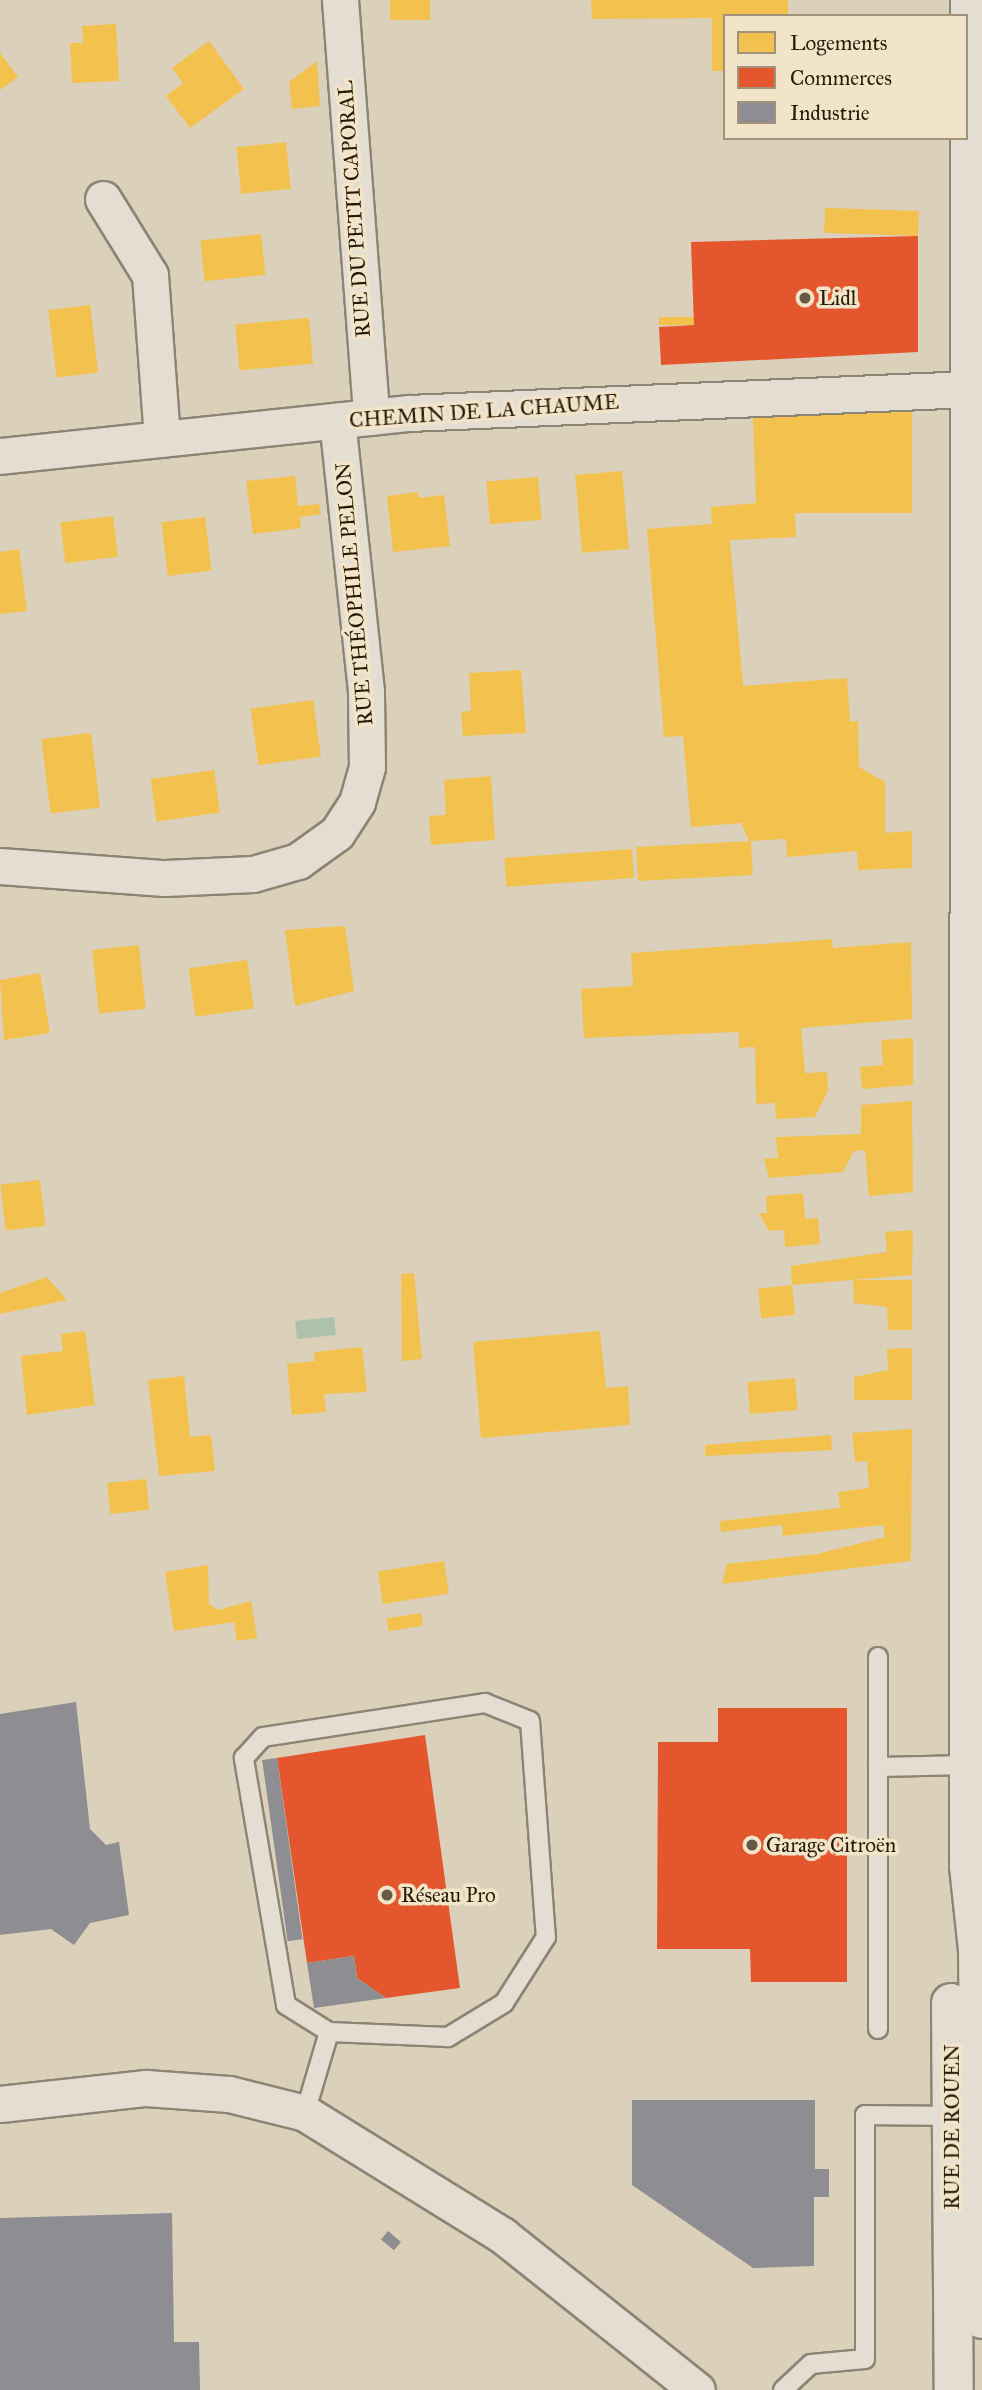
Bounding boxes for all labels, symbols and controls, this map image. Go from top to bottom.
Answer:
legend [723,14,968,140]
text: Logements [790,30,887,56]
text: Commerces [790,65,892,91]
street label: RUE DU PETIT CAPORAL [332,80,376,338]
text: Industrie [790,100,870,126]
place label: Lidl [819,285,856,311]
marker: Lidl [797,290,813,306]
street label: CHEMIN DE LA CHAUME [348,389,620,433]
street label: RUE THÉOPHILE PELON [330,461,378,727]
place label: Garage Citroën [766,1832,896,1858]
marker: Garage Citroën [744,1837,760,1853]
place label: Réseau Pro [401,1882,496,1908]
marker: Réseau Pro [379,1887,395,1903]
street label: RUE DE ROUEN [939,2044,965,2210]

